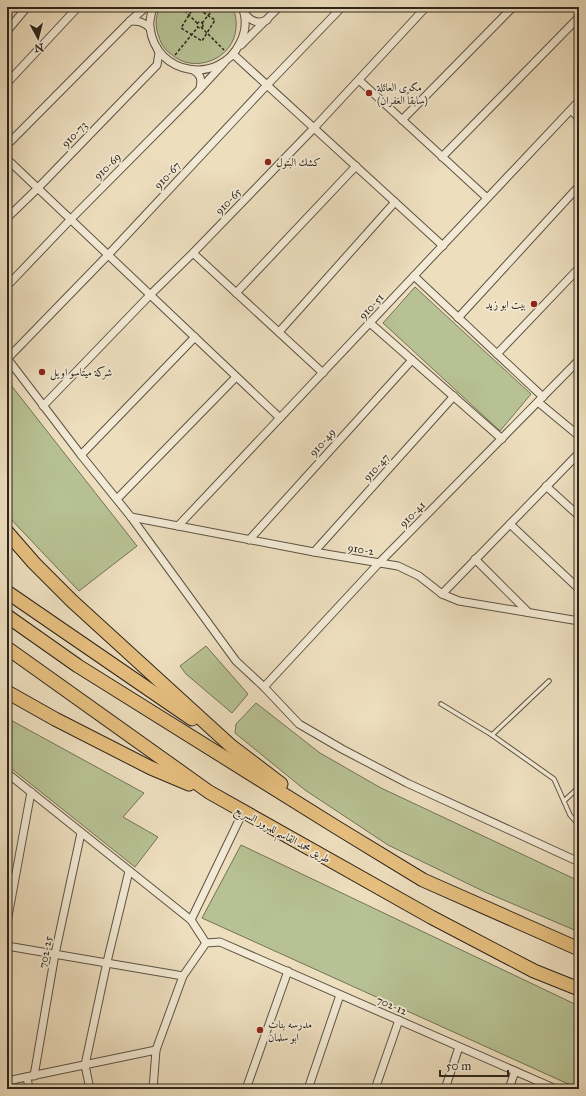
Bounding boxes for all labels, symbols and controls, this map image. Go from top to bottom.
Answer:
north arrow [18,18,58,58]
text: N [33,40,45,55]
place label: مكوى العائلة (سابقاً الغفران) [376,81,428,108]
marker: مكوى العائلة (سابقاً الغفران) [364,88,374,98]
street label: 910-73 [59,119,90,150]
street label: 910-69 [91,150,124,182]
place label: كشك البتول [276,156,321,169]
marker: كشك البتول [263,157,273,167]
street label: 910-67 [152,159,183,192]
street label: 910-65 [213,185,244,217]
street label: 910-51 [356,291,387,322]
place label: بيت ابو زيد [486,298,526,311]
marker: بيت ابو زيد [529,299,539,309]
place label: شركة ميتاسو اويل [50,365,112,381]
marker: شركة ميتاسو اويل [37,367,47,377]
street label: 910-49 [306,426,338,459]
street label: 910-47 [361,451,392,484]
street label: 910-41 [397,499,428,530]
street label: 910-2 [347,541,376,558]
street label: طريق محمد القاسم للمرور السريع [231,803,333,870]
street label: 702-25 [36,935,55,969]
street label: 702-12 [375,993,410,1018]
place label: مدرسه بنات ابو سلمان [268,1018,312,1044]
marker: مدرسه بنات ابو سلمان [255,1025,265,1035]
scale bar [440,1052,508,1078]
text: 50 m [446,1059,471,1073]

